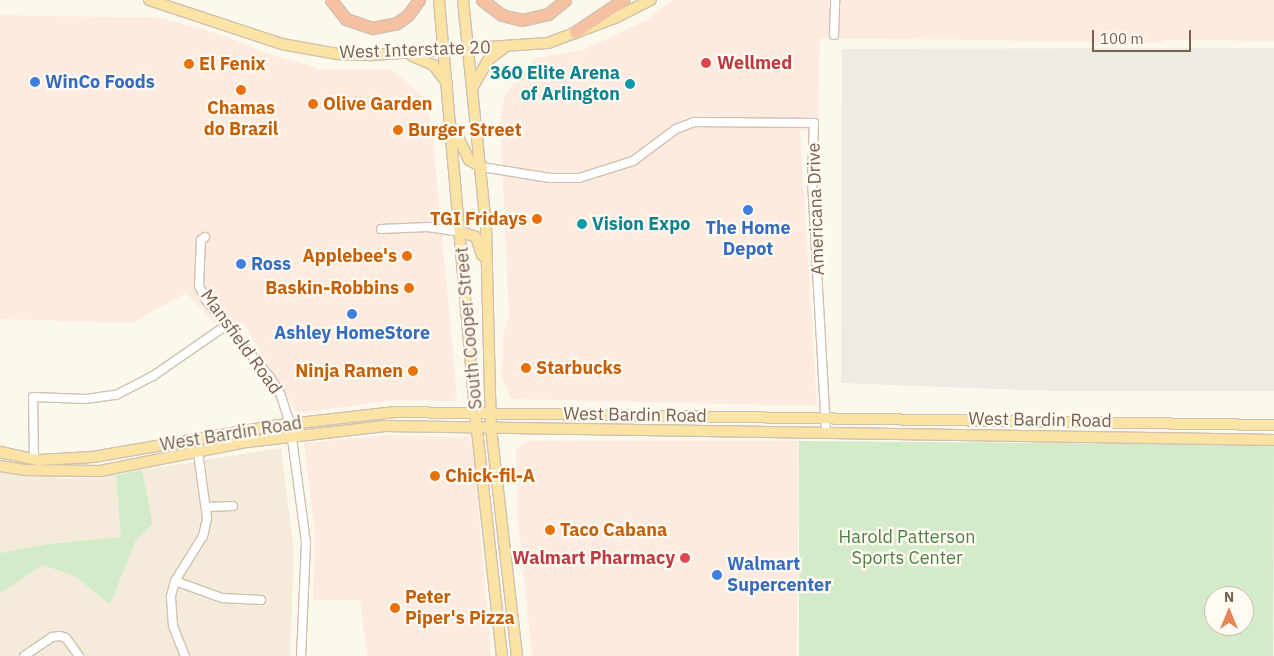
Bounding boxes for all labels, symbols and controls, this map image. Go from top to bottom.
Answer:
scale bar [1094,20,1193,52]
text: 100 m [1100,29,1144,48]
street label: West Interstate 20 [339,37,491,63]
place label: Wellmed [717,52,792,74]
place label: El Fenix [199,53,266,75]
marker: Wellmed [699,56,713,70]
marker: El Fenix [183,58,195,70]
place label: 360 Elite Arena of Arlington [490,63,620,106]
place label: WinCo Foods [45,71,155,93]
marker: WinCo Foods [29,76,41,88]
marker: 360 Elite Arena of Arlington [624,78,636,90]
marker: Chamas do Brazil [235,84,247,96]
place label: Olive Garden [323,93,433,115]
place label: Chamas do Brazil [204,98,278,140]
marker: Olive Garden [307,98,319,110]
place label: Burger Street [408,119,522,141]
marker: Burger Street [392,124,404,136]
street label: Americana Drive [803,142,829,276]
marker: The Home Depot [742,204,754,216]
place label: TGI Fridays [430,208,527,230]
marker: TGI Fridays [531,213,543,225]
place label: Vision Expo [592,213,690,235]
marker: Vision Expo [576,218,588,230]
place label: The Home Depot [706,218,790,260]
place label: Applebee's [303,245,397,267]
street label: South Cooper Street [451,246,487,410]
marker: Applebee's [401,250,413,262]
place label: Ross [251,253,291,275]
marker: Ross [235,258,247,270]
place label: Baskin-Robbins [265,277,399,299]
marker: Baskin-Robbins [403,282,415,294]
street label: Mansfield Road [196,285,286,399]
marker: Ashley HomeStore [346,308,358,320]
place label: Ashley HomeStore [274,322,430,344]
place label: Starbucks [536,357,622,379]
place label: Ninja Ramen [295,360,403,382]
marker: Starbucks [520,362,532,374]
marker: Ninja Ramen [407,365,419,377]
street label: West Bardin Road [563,403,707,427]
street label: West Bardin Road [968,408,1112,432]
street label: West Bardin Road [158,412,304,456]
place label: Chick-fil-A [445,465,535,487]
marker: Chick-fil-A [429,470,441,482]
place label: Taco Cabana [560,519,667,541]
marker: Taco Cabana [544,524,556,536]
park label: Harold Patterson Sports Center [839,527,975,570]
place label: Walmart Pharmacy [512,547,675,569]
marker: Walmart Pharmacy [679,552,691,564]
place label: Walmart Supercenter [727,554,831,596]
marker: Walmart Supercenter [711,569,723,581]
north arrow [1204,586,1254,636]
place label: Peter Piper's Pizza [405,587,515,630]
text: N [1224,588,1234,606]
marker: Peter Piper's Pizza [389,602,401,614]

